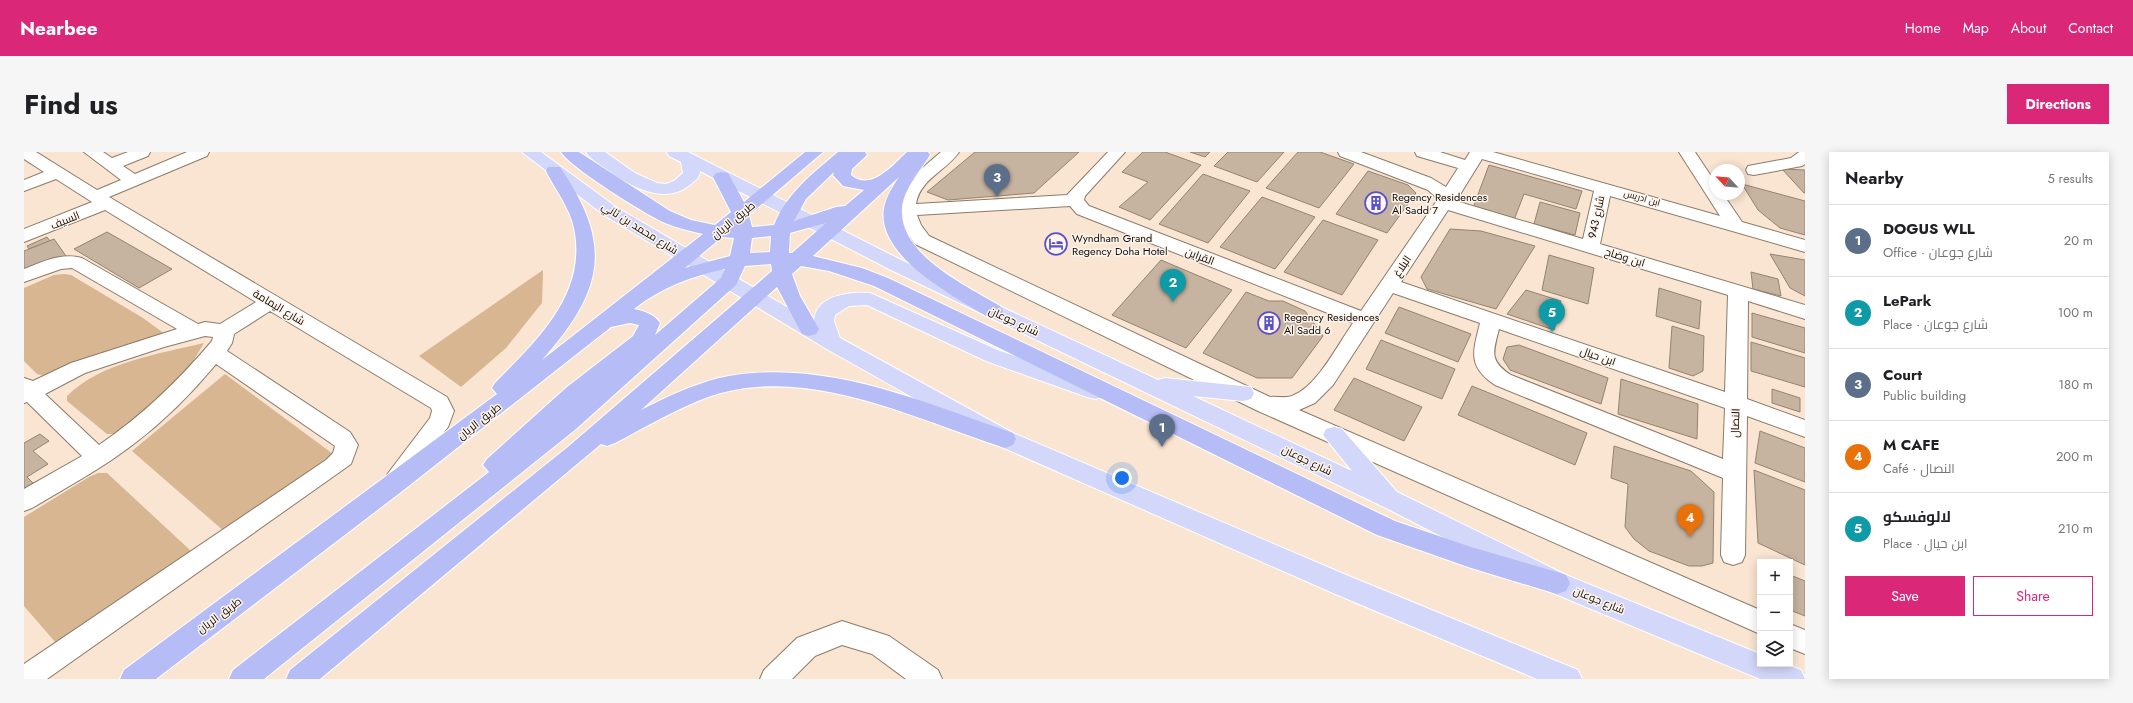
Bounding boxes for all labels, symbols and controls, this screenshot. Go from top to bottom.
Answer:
text: Nearbee [20,15,98,42]
text: Home [1905,18,1941,38]
text: Map [1963,18,1989,38]
text: About [2011,18,2046,38]
text: Contact [2068,18,2113,38]
text: Find us [24,84,118,125]
button: Directions [2007,84,2109,124]
pin: 3 [984,164,1010,197]
north arrow [1709,164,1745,200]
text: Nearby [1845,166,1903,190]
text: 5 results [2047,169,2093,188]
street label: ابن ادريس [1622,186,1662,209]
place label: Regency Residences Al Sadd 7 [1392,189,1488,218]
building icon: Regency Residences Al Sadd 7 [1363,190,1389,216]
street label: شارع 943 [1584,194,1608,240]
street label: طريق الريان [708,197,758,243]
street label: شارع محمد بن ثاني [598,198,681,259]
street label: السيف [48,207,82,233]
text: DOGUS WLL [1883,218,1975,240]
place label: Wyndham Grand Regency Doha Hotel [1072,230,1168,259]
hotel icon: Wyndham Grand Regency Doha Hotel [1043,231,1069,257]
text: 1 [1855,231,1861,250]
text: 20 m [2064,231,2093,250]
street label: القراين [1183,243,1217,269]
street label: ابن وضاح [1603,243,1647,271]
text: Office · شارع جوعان [1883,243,1993,262]
street label: البلاغ [1389,252,1415,280]
pin: 2 [1160,269,1186,302]
street label: شارع اليمامة [250,285,308,329]
text: LePark [1883,290,1931,312]
pin: 5 [1539,299,1565,332]
street label: شارع جوعان [986,302,1042,340]
text: 2 [1854,303,1862,322]
text: 100 m [2058,303,2093,322]
place label: Regency Residences Al Sadd 6 [1284,309,1380,338]
building icon: Regency Residences Al Sadd 6 [1256,310,1282,336]
text: Place · شارع جوعان [1883,315,1988,334]
street label: ابن حيال [1578,342,1618,370]
text: Court [1883,364,1922,386]
text: 3 [1854,375,1862,394]
text: 180 m [2058,375,2093,394]
text: Public building [1883,386,1966,405]
street label: طريق الريان [454,399,504,443]
street label: النصال [1726,408,1744,438]
pin: 1 [1149,414,1175,447]
text: M CAFE [1883,434,1940,456]
street label: شارع جوعان [1279,441,1335,479]
text: 4 [1853,447,1863,466]
text: 200 m [2056,447,2093,466]
text: Café · النصال [1883,459,1955,478]
your location [1112,468,1132,488]
pin: 4 [1677,504,1703,537]
text: لالوفسكو [1883,506,1951,528]
text: 5 [1854,519,1862,538]
text: 210 m [2058,519,2093,538]
text: Place · ابن حيال [1883,534,1967,553]
map controls [1757,559,1793,667]
button: + [1757,559,1793,595]
button: Save [1845,576,1965,616]
button: Share [1973,576,2093,616]
street label: شارع جوعان [1571,582,1627,618]
street label: طريق الريان [193,593,245,637]
button: − [1757,595,1793,631]
button: layers [1757,631,1793,667]

